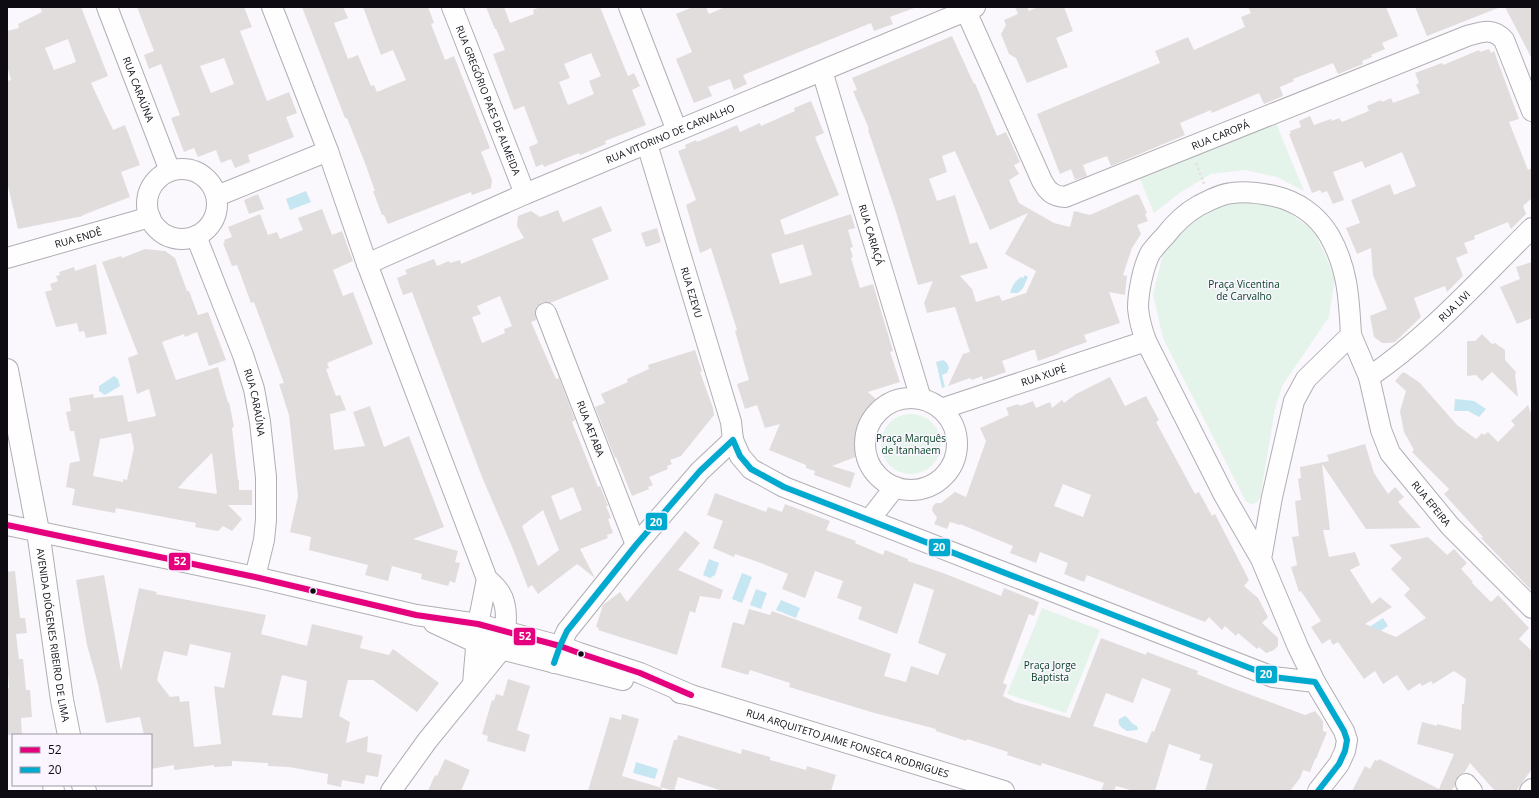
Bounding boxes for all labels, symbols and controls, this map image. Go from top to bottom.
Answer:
street label: RUA GREGÓRIO PAES DE ALMEIDA [453,23,524,178]
street label: RUA CARAÚNA [120,55,158,124]
street label: RUA VITORINO DE CARVALHO [604,101,737,167]
street label: RUA CAROPÁ [1189,117,1252,153]
street label: RUA CARIAÇÁ [856,203,887,268]
street label: RUA ENDÊ [53,224,103,251]
street label: RUA EZEVU [678,265,706,320]
park label: Praça Vicentina de Carvalho [1208,277,1280,303]
street label: RUA LIVI [1435,287,1473,325]
street label: RUA XUPÉ [1019,361,1068,389]
street label: RUA CARAÚNA [241,367,269,437]
street label: RUA AETABA [574,399,608,459]
park label: Praça Marquês de Itanhaem [876,431,946,457]
street label: RUA EPEIRA [1409,478,1455,530]
line badge: 20 [645,512,668,531]
text: 20 [650,514,662,529]
line badge: 20 [928,538,951,557]
text: 20 [933,539,945,554]
street label: AVENIDA DIÓGENES RIBEIRO DE LIMA [34,547,73,724]
line badge: 52 [168,552,191,571]
text: 52 [174,553,186,568]
unlabelled marker [308,586,318,596]
line badge: 52 [513,627,536,646]
text: 52 [519,628,531,643]
unlabelled marker [576,649,586,659]
park label: Praça Jorge Baptista [1024,658,1077,684]
line badge: 20 [1255,665,1278,684]
text: 20 [1260,666,1272,681]
street label: RUA ARQUITETO JAIME FONSECA RODRIGUES [745,705,951,781]
legend [12,734,152,786]
text: 52 [48,741,62,758]
text: 20 [48,761,62,778]

